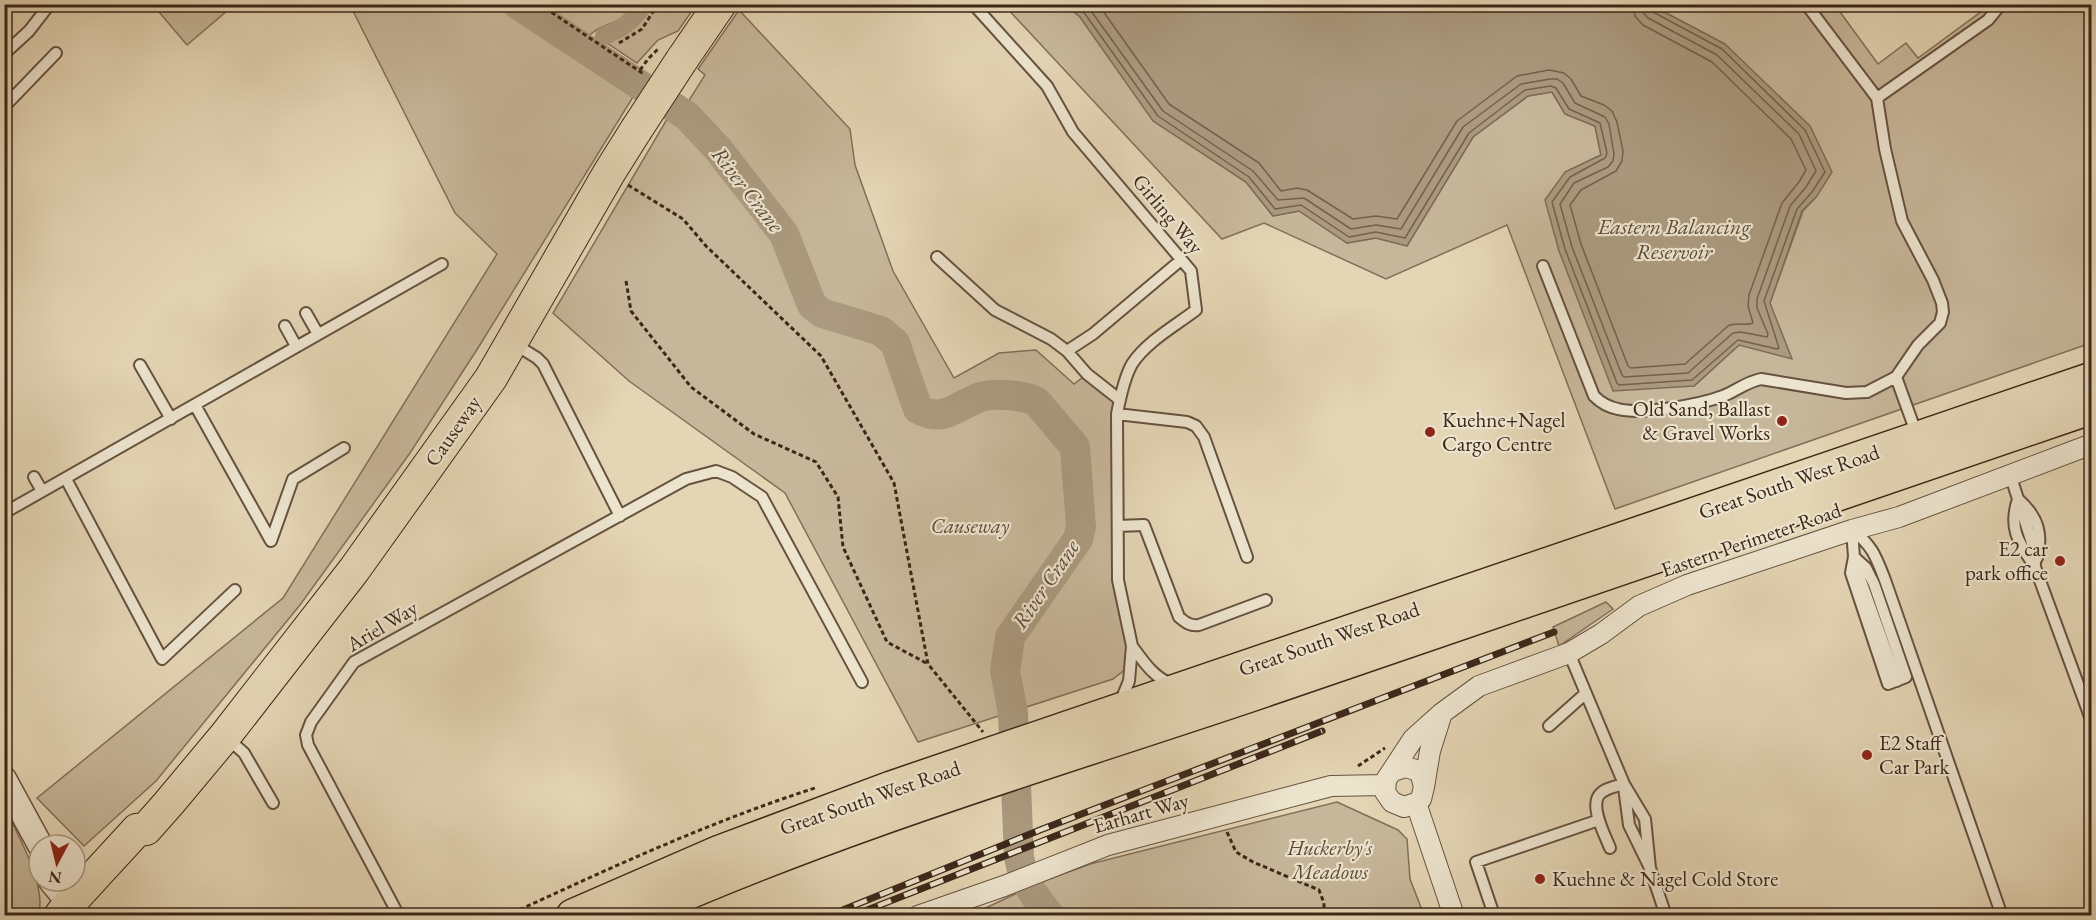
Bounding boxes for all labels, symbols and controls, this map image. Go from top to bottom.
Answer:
water label: River Crane [705,140,791,239]
street label: Girling Way [1127,168,1210,260]
water label: Eastern Balancing Reservoir [1597,212,1751,266]
street label: Causeway [418,389,487,472]
place label: Old Sand, Ballast & Gravel Works [1633,395,1770,446]
place label: Kuehne+Nagel Cargo Centre [1442,406,1565,457]
marker: Old Sand, Ballast & Gravel Works [1775,414,1789,428]
marker: Kuehne+Nagel Cargo Centre [1423,425,1437,439]
street label: Great South West Road [1695,438,1883,525]
street label: Eastern Perimeter Road [1657,496,1845,583]
park label: Causeway [931,512,1010,539]
water label: River Crane [1005,534,1086,635]
place label: E2 car park office [1965,535,2048,586]
marker: E2 car park office [2053,554,2067,568]
street label: Ariel Way [340,593,423,658]
street label: Great South West Road [1235,595,1423,682]
place label: E2 Staff Car Park [1879,729,1950,780]
marker: E2 Staff Car Park [1860,748,1874,762]
street label: Great South West Road [776,754,964,841]
street label: Earhart Way [1090,786,1193,839]
north arrow [27,833,87,893]
park label: Huckerby's Meadows [1287,834,1373,885]
place label: Kuehne & Nagel Cold Store [1552,865,1778,892]
text: N [47,866,63,889]
marker: Kuehne & Nagel Cold Store [1533,872,1547,886]

